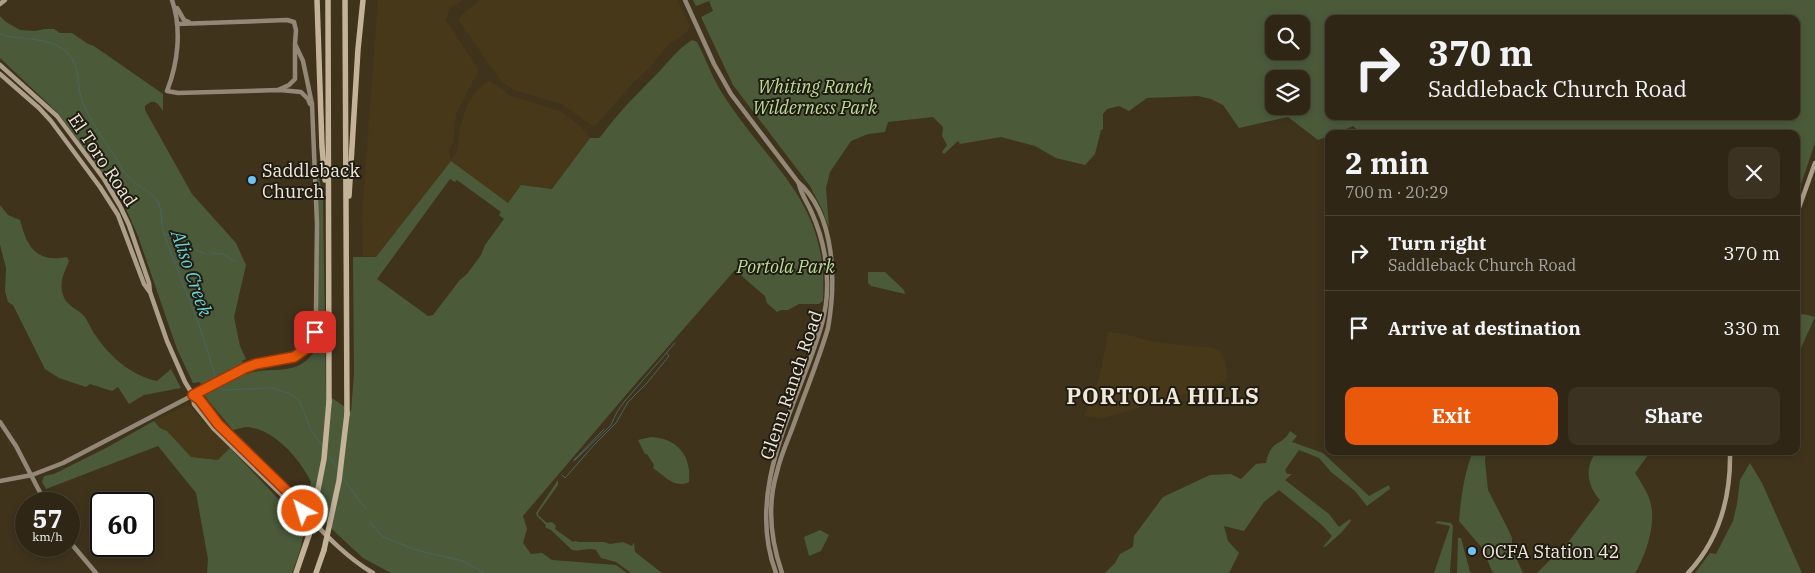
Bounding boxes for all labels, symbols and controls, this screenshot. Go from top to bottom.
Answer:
map controls [1265,15,1310,115]
button: search [1265,15,1310,60]
text: 370 m [1428,30,1533,76]
icon: right [1345,35,1410,100]
button: layers [1265,70,1310,115]
text: Saddleback Church Road [1428,74,1687,103]
park label: Whiting Ranch Wilderness Park [753,75,878,119]
street label: El Toro Road [63,109,143,211]
text: 2 min [1345,143,1429,182]
button: close [1728,147,1780,199]
place label: Saddleback Church [262,159,360,203]
marker: Saddleback Church [246,174,258,186]
text: 700 m · 20:29 [1345,182,1448,202]
water label: Aliso Creek [165,225,218,320]
text: Turn right [1388,231,1486,255]
icon: right [1345,239,1373,267]
text: 370 m [1723,241,1780,265]
park label: Portola Park [736,255,836,278]
text: Saddleback Church Road [1388,255,1576,275]
street label: Glenn Ranch Road [755,307,827,463]
pin [294,311,336,353]
icon: arrive [1345,314,1373,342]
text: Arrive at destination [1388,316,1581,340]
text: 330 m [1723,316,1780,340]
icon: arrive [301,318,329,346]
district label: PORTOLA HILLS [1066,381,1260,410]
button: Exit [1345,387,1558,445]
button: Share [1568,387,1780,445]
position arrow [276,484,328,536]
speed limit sign: 60 [90,492,155,557]
text: 57 [32,502,63,535]
text: km/h [32,529,63,544]
place label: OCFA Station 42 [1482,540,1620,563]
marker: OCFA Station 42 [1466,545,1478,557]

